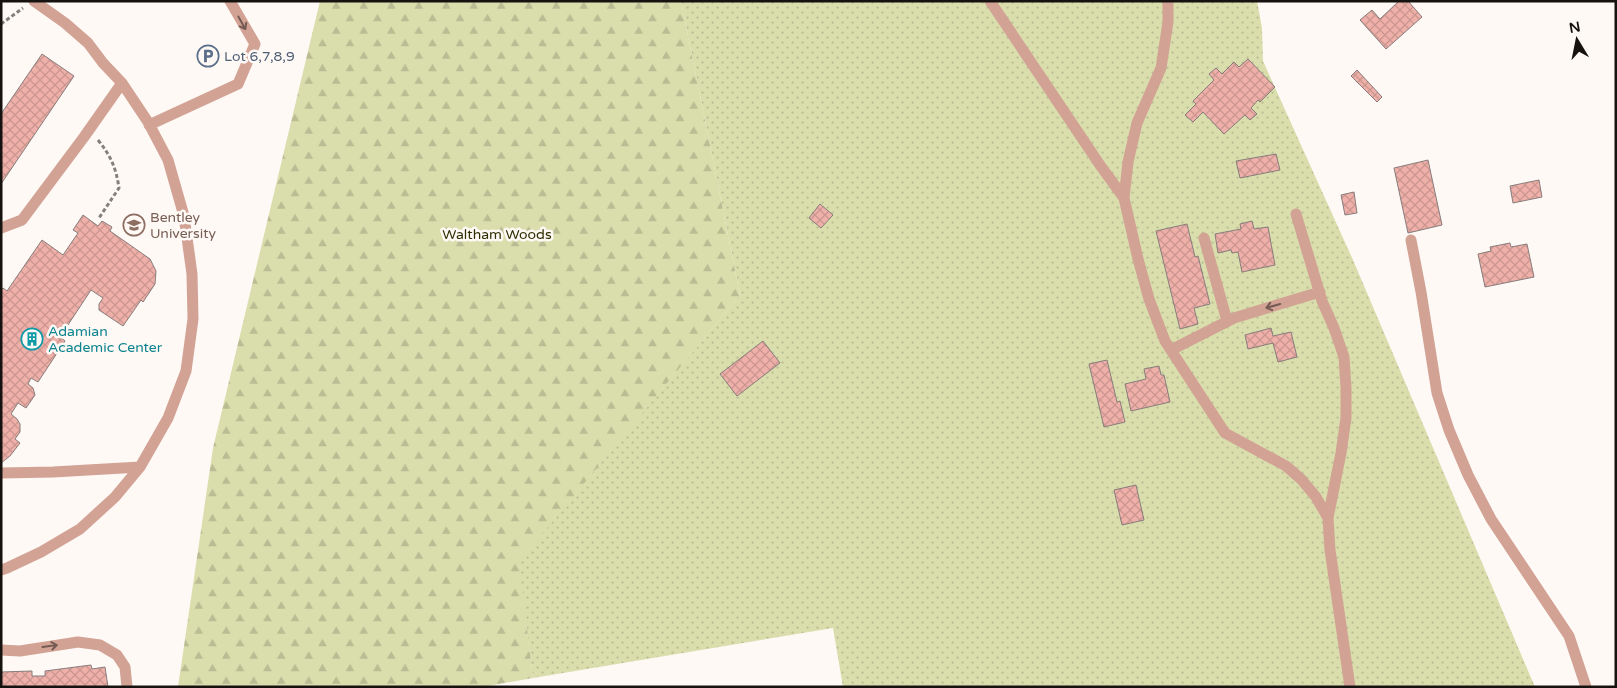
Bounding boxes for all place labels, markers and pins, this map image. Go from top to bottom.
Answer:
parking icon: Lot 6,7,8,9 [196,44,220,68]
place label: Lot 6,7,8,9 [224,48,295,65]
place label: Bentley University [150,209,216,242]
school or university icon: Bentley University [122,213,146,237]
place label: Adamian Academic Center [48,323,163,356]
building icon: Adamian Academic Center [20,327,44,351]

